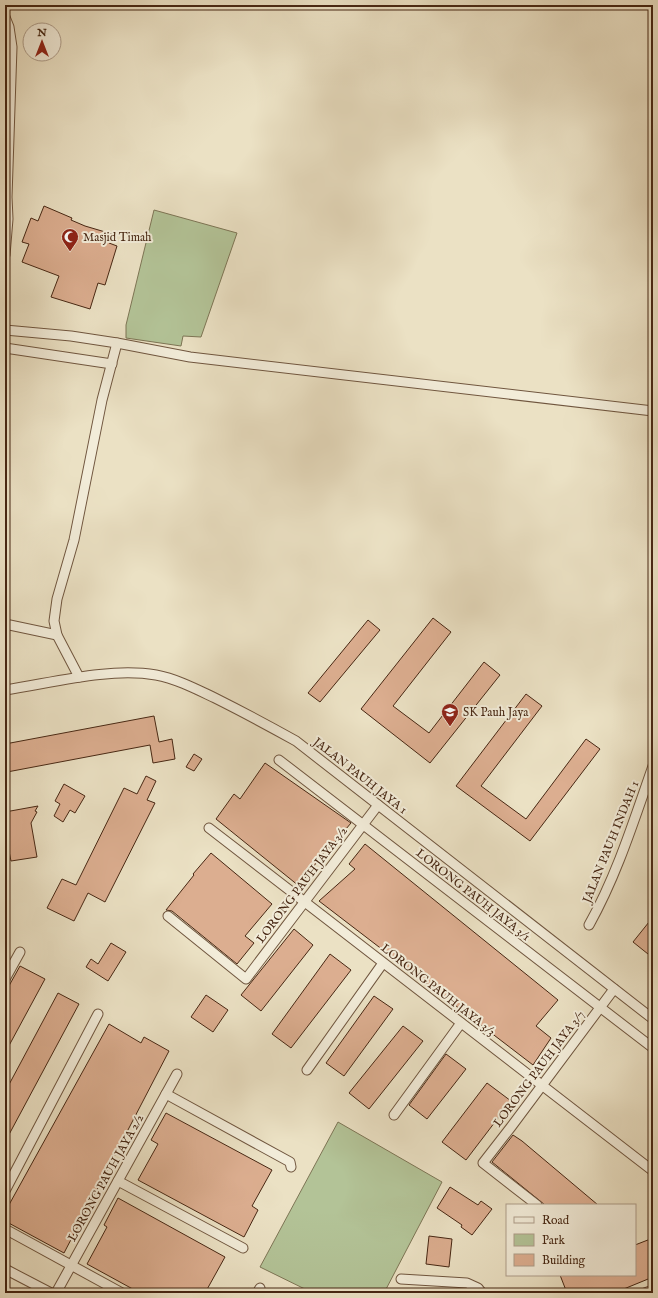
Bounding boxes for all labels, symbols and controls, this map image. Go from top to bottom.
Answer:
north arrow [22,22,62,62]
text: N [36,26,47,40]
mosque icon: Masjid Timah [60,227,80,252]
place label: Masjid Timah [83,230,152,245]
school or university icon: SK Pauh Jaya [440,702,460,727]
place label: SK Pauh Jaya [463,705,529,721]
street label: JALAN PAUH JAYA 1 [308,733,410,818]
street label: JALAN PAUH INDAH 1 [579,779,643,907]
street label: LORONG PAUH JAYA 3/2 [253,823,352,947]
street label: LORONG PAUH JAYA 3/1 [412,846,533,945]
street label: LORONG PAUH JAYA 3/3 [377,941,498,1040]
street label: LORONG PAUH JAYA 3/7 [490,1008,589,1131]
street label: LORONG PAUH JAYA 2/2 [65,1111,148,1245]
legend [506,1204,636,1276]
text: Road [542,1213,570,1228]
text: Park [542,1233,565,1248]
text: Building [542,1253,586,1268]

